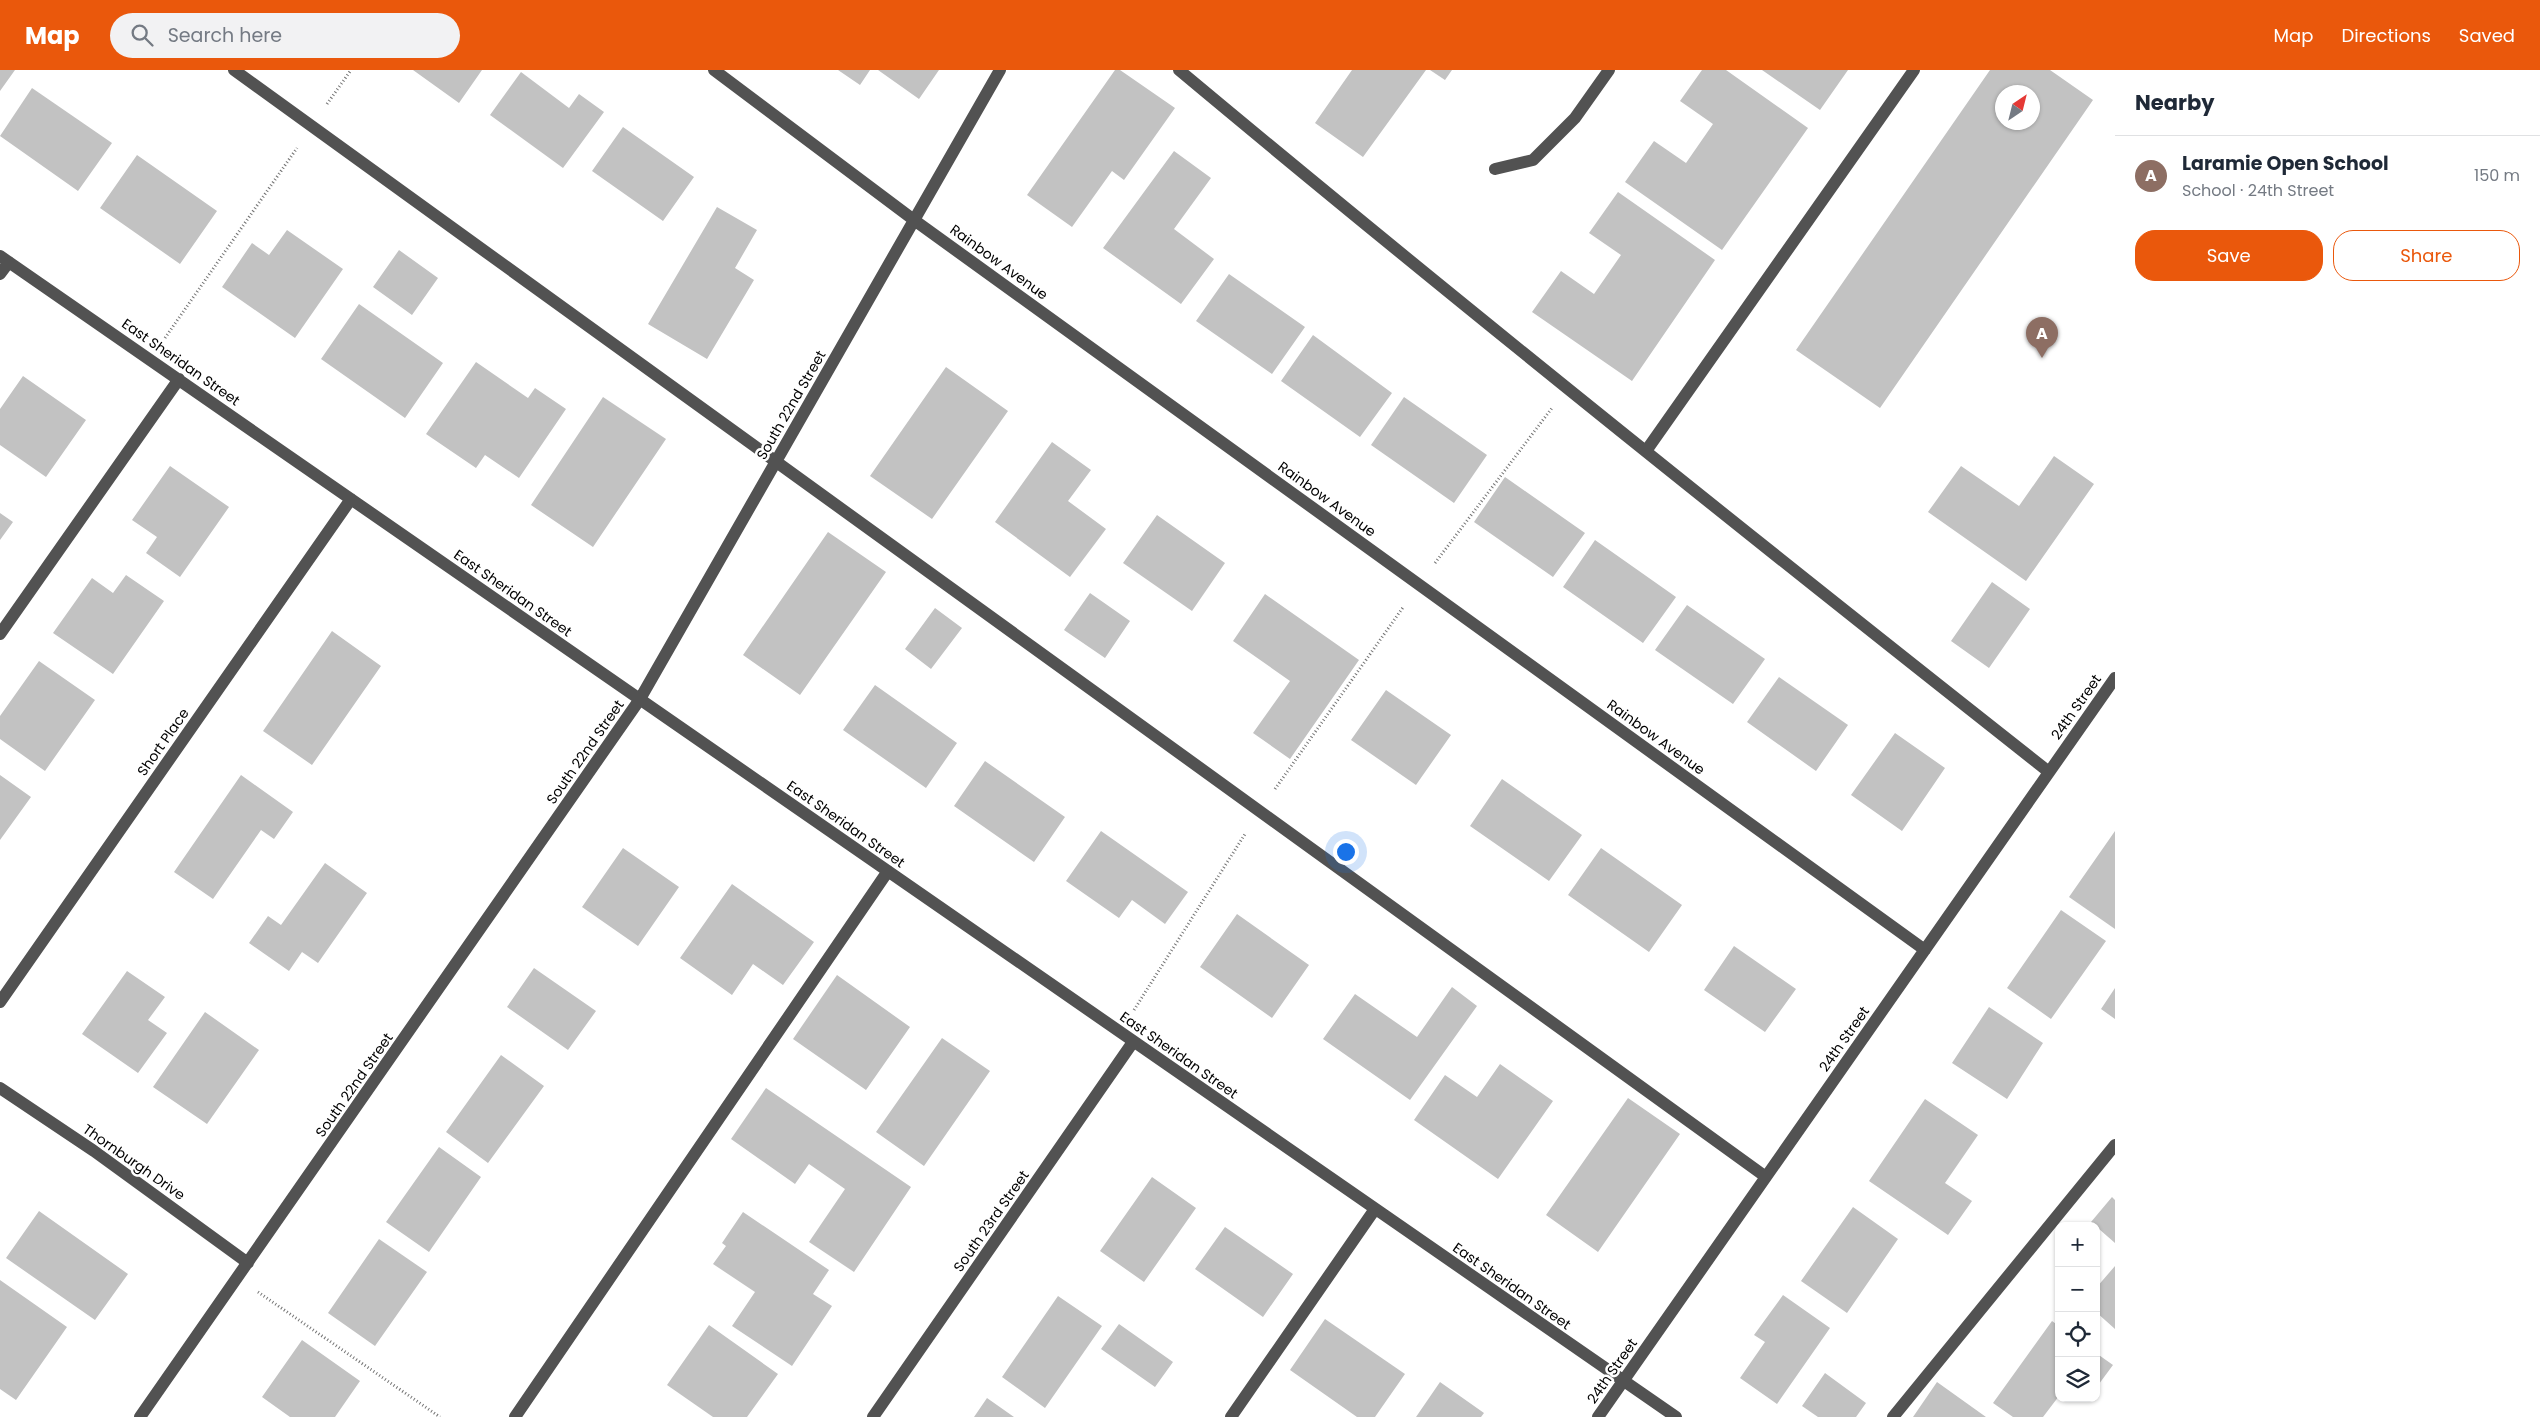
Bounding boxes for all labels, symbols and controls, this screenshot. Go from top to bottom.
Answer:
search box [110,13,460,58]
text: Map [25,19,80,52]
icon: search [128,21,156,49]
text: Search here [168,22,282,49]
text: Map [2274,23,2313,48]
text: Directions [2341,23,2431,48]
text: Saved [2459,23,2515,48]
north arrow [1995,85,2040,130]
text: Nearby [2135,88,2215,117]
text: Laramie Open School [2182,150,2389,177]
text: A [2145,164,2157,187]
text: 150 m [2474,164,2520,187]
text: School · 24th Street [2182,179,2334,202]
street label: Rainbow Avenue [946,220,1052,305]
button: Save [2135,230,2323,281]
button: Share [2333,230,2520,281]
street label: East Sheridan Street [118,314,244,410]
pin: A [2026,317,2058,358]
street label: South 22nd Street [752,347,830,463]
street label: Rainbow Avenue [1274,457,1380,542]
street label: East Sheridan Street [450,545,576,641]
street label: 24th Street [2046,670,2106,744]
street label: Rainbow Avenue [1603,695,1709,780]
street label: South 22nd Street [541,696,629,808]
street label: Short Place [132,704,194,780]
street label: East Sheridan Street [783,776,909,872]
your location [1333,839,1359,865]
street label: 24th Street [1814,1002,1874,1076]
street label: East Sheridan Street [1116,1007,1242,1103]
street label: South 22nd Street [310,1029,398,1141]
street label: Thornburgh Drive [79,1119,189,1205]
street label: South 23rd Street [948,1166,1034,1276]
map controls [2055,1222,2100,1402]
button: + [2055,1222,2100,1267]
street label: East Sheridan Street [1449,1238,1575,1334]
button: − [2055,1267,2100,1312]
button: locate [2055,1312,2100,1357]
street label: 24th Street [1582,1334,1642,1408]
button: layers [2055,1357,2100,1402]

